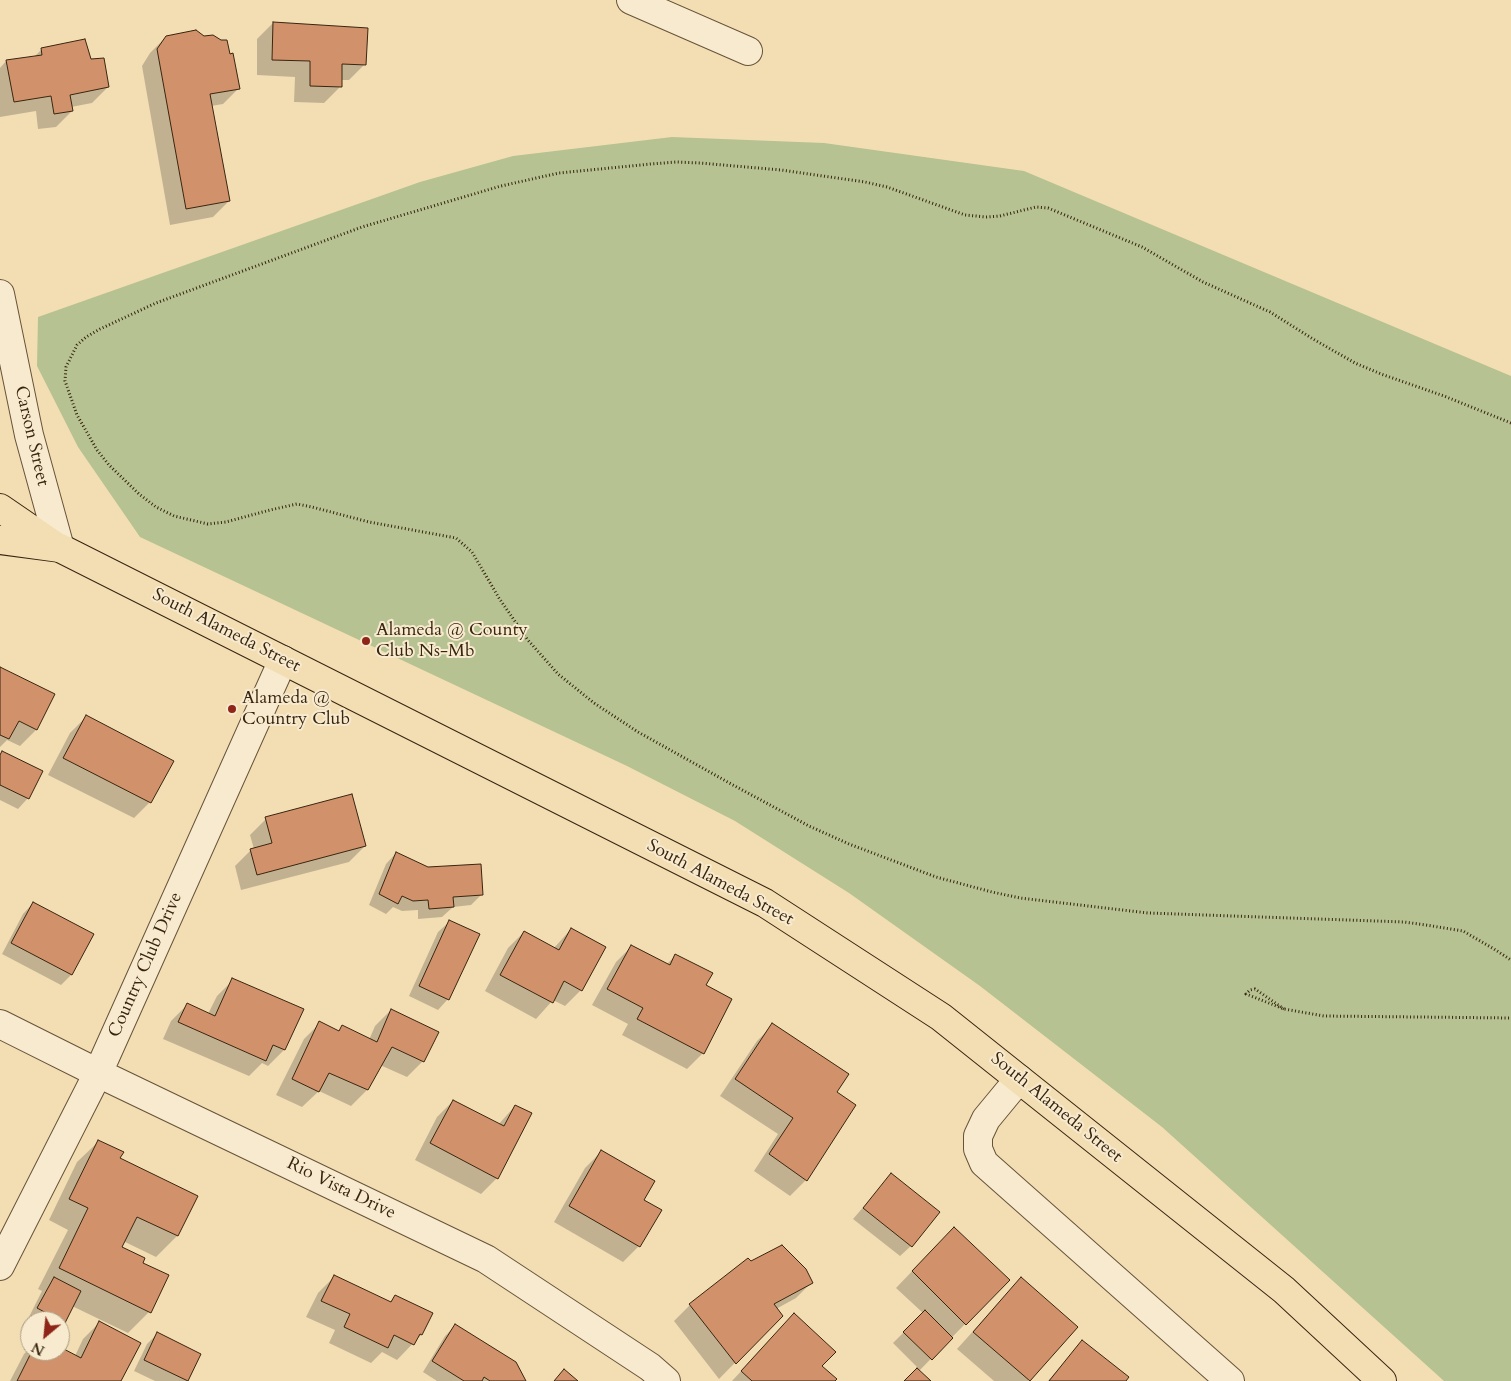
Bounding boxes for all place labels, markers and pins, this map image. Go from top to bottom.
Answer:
place label: Alameda @ County Club Ns-Mb [376,620,528,662]
marker: Alameda @ County Club Ns-Mb [360,635,372,647]
place label: Alameda @ Country Club [242,688,350,731]
marker: Alameda @ Country Club [226,703,238,715]

